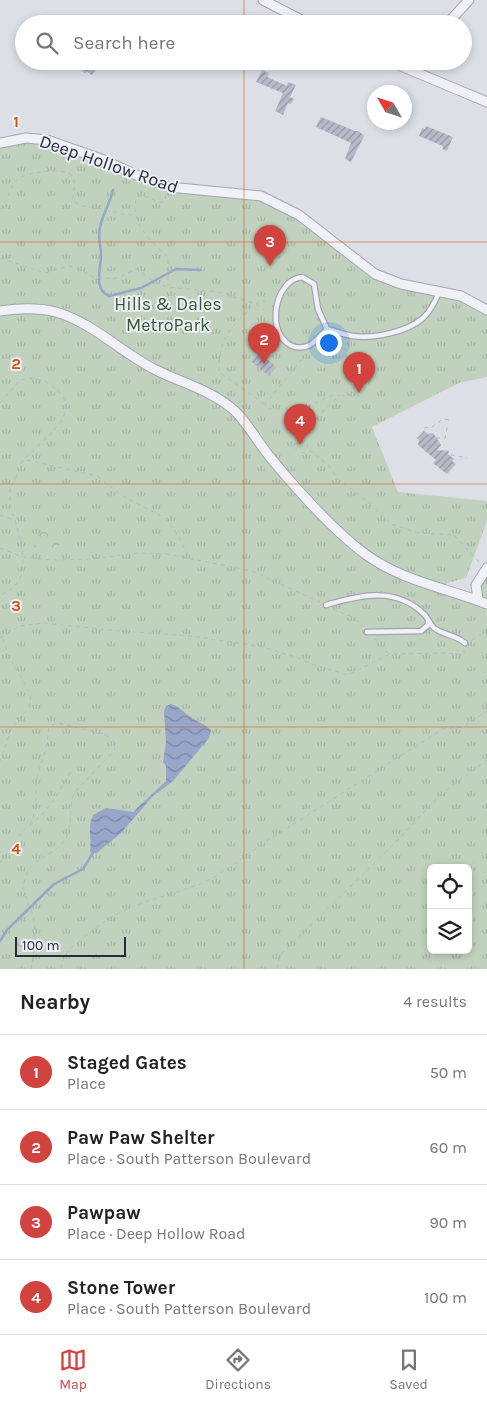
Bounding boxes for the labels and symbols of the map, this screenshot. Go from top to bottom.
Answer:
north arrow [367,85,412,130]
text: 1 [13,112,19,131]
street label: Deep Hollow Road [37,130,181,198]
pin: 3 [254,225,286,266]
park label: Hills & Dales MetroPark [114,293,222,336]
pin: 2 [248,323,280,364]
your location [316,330,342,356]
pin: 1 [343,352,375,393]
text: 2 [11,354,21,373]
pin: 4 [284,404,316,445]
text: 3 [11,596,21,615]
text: 4 [11,839,21,858]
scale bar [15,934,126,957]

